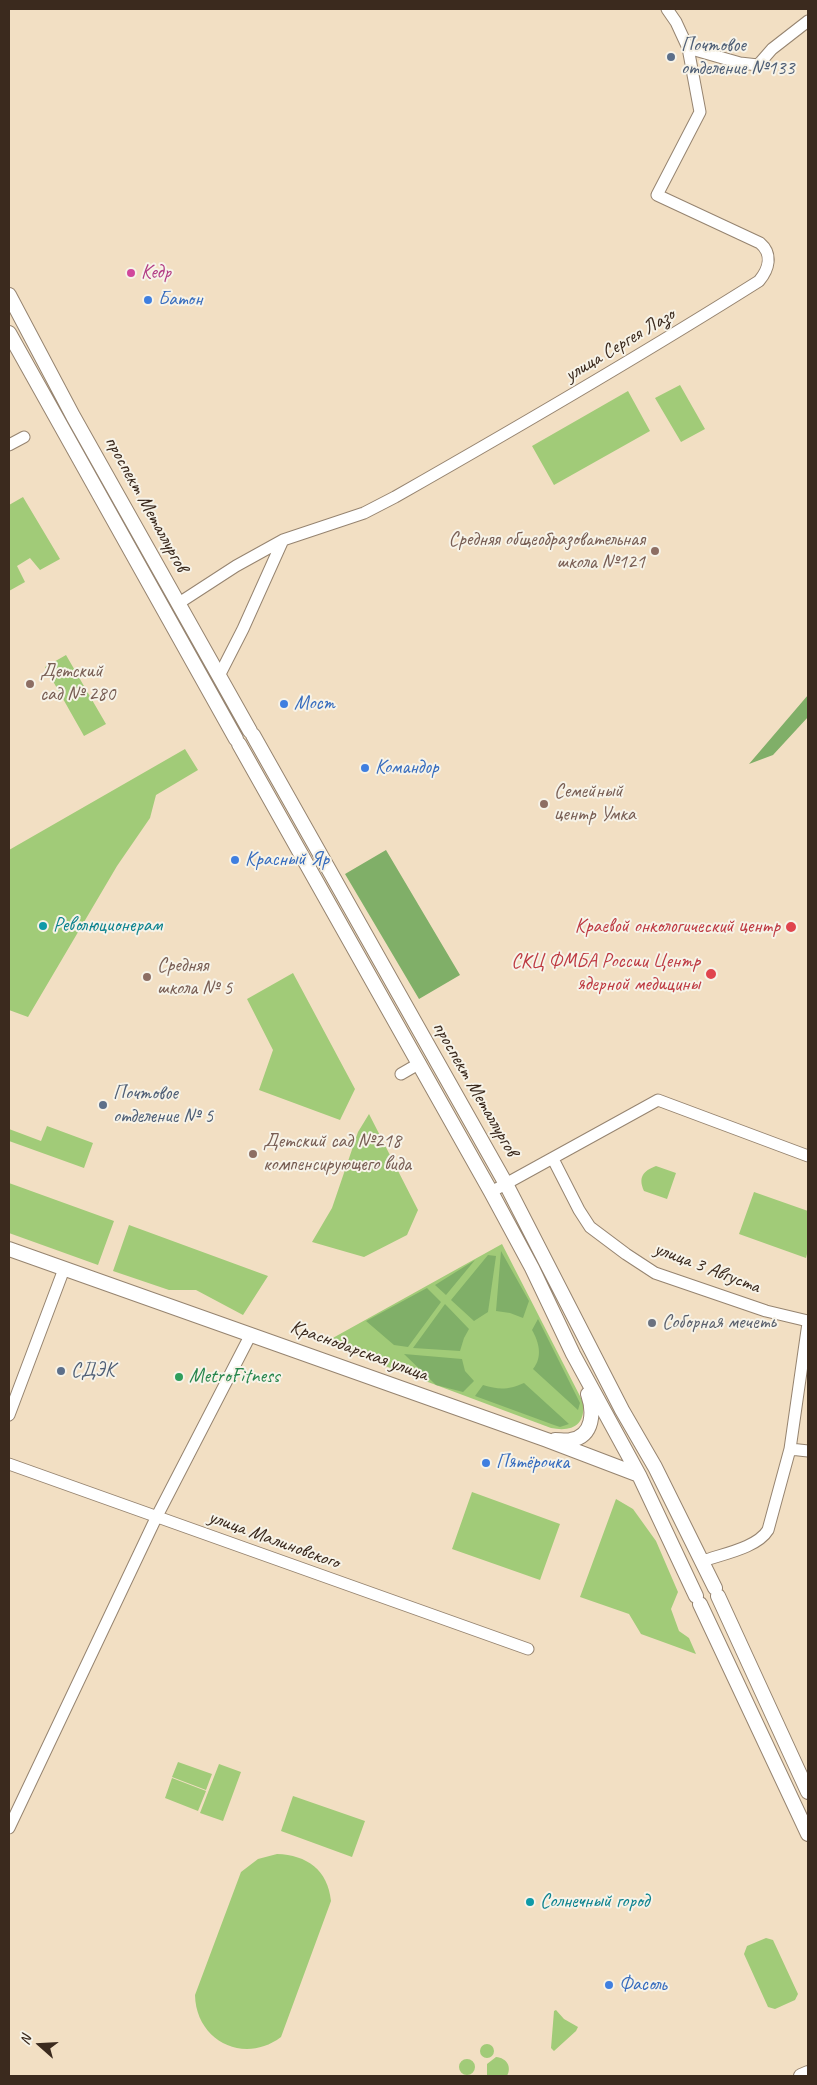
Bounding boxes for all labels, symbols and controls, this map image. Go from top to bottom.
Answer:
place label: Почтовое отделение №133 [681,34,794,81]
marker: Почтовое отделение №133 [665,51,677,63]
place label: Кедр [141,261,171,285]
marker: Кедр [125,267,137,279]
place label: Батон [158,288,202,312]
marker: Батон [142,294,154,306]
street label: улица Сергея Лазо [561,303,679,387]
street label: проспект Металлургов [99,432,193,576]
place label: Средняя общеобразовательная школа №121 [449,528,645,575]
marker: Средняя общеобразовательная школа №121 [649,545,661,557]
place label: Детский сад № 280 [40,660,115,707]
marker: Детский сад № 280 [24,678,36,690]
place label: Мост [294,692,335,716]
marker: Мост [278,698,290,710]
place label: Командор [375,756,439,780]
marker: Командор [359,762,371,774]
place label: Семейный центр Умка [554,780,636,827]
marker: Семейный центр Умка [538,798,550,810]
place label: Красный Яр [245,848,329,872]
marker: Красный Яр [229,854,241,866]
place label: Революционерам [53,914,162,938]
place label: Краевой онкологический центр [575,915,780,939]
marker: Революционерам [37,920,49,932]
marker: Краевой онкологический центр [784,920,798,934]
place label: СКЦ ФМБА России Центр ядерной медицины [511,950,700,997]
place label: Средняя школа № 5 [157,954,232,1001]
marker: СКЦ ФМБА России Центр ядерной медицины [704,967,718,981]
marker: Средняя школа № 5 [141,971,153,983]
street label: проспект Металлургов [427,1017,523,1161]
place label: Почтовое отделение № 5 [113,1082,213,1129]
marker: Почтовое отделение № 5 [97,1099,109,1111]
place label: Детский сад №218 компенсирующего вида [263,1130,411,1177]
marker: Детский сад №218 компенсирующего вида [247,1148,259,1160]
street label: улица 3 Августа [651,1237,763,1299]
place label: Соборная мечеть [662,1311,776,1335]
street label: Краснодарская улица [287,1315,431,1387]
marker: Соборная мечеть [646,1317,658,1329]
place label: СДЭК [71,1359,115,1383]
marker: СДЭК [55,1365,67,1377]
place label: MetroFitness [189,1365,280,1389]
marker: MetroFitness [173,1371,185,1383]
place label: Пятёрочка [496,1451,569,1475]
marker: Пятёрочка [480,1457,492,1469]
street label: улица Малиновского [205,1505,343,1575]
place label: Солнечный город [540,1890,649,1914]
marker: Солнечный город [524,1896,536,1908]
place label: Фасоль [619,1973,667,1997]
marker: Фасоль [603,1979,615,1991]
north arrow [15,2020,65,2070]
text: N [16,2033,35,2047]

